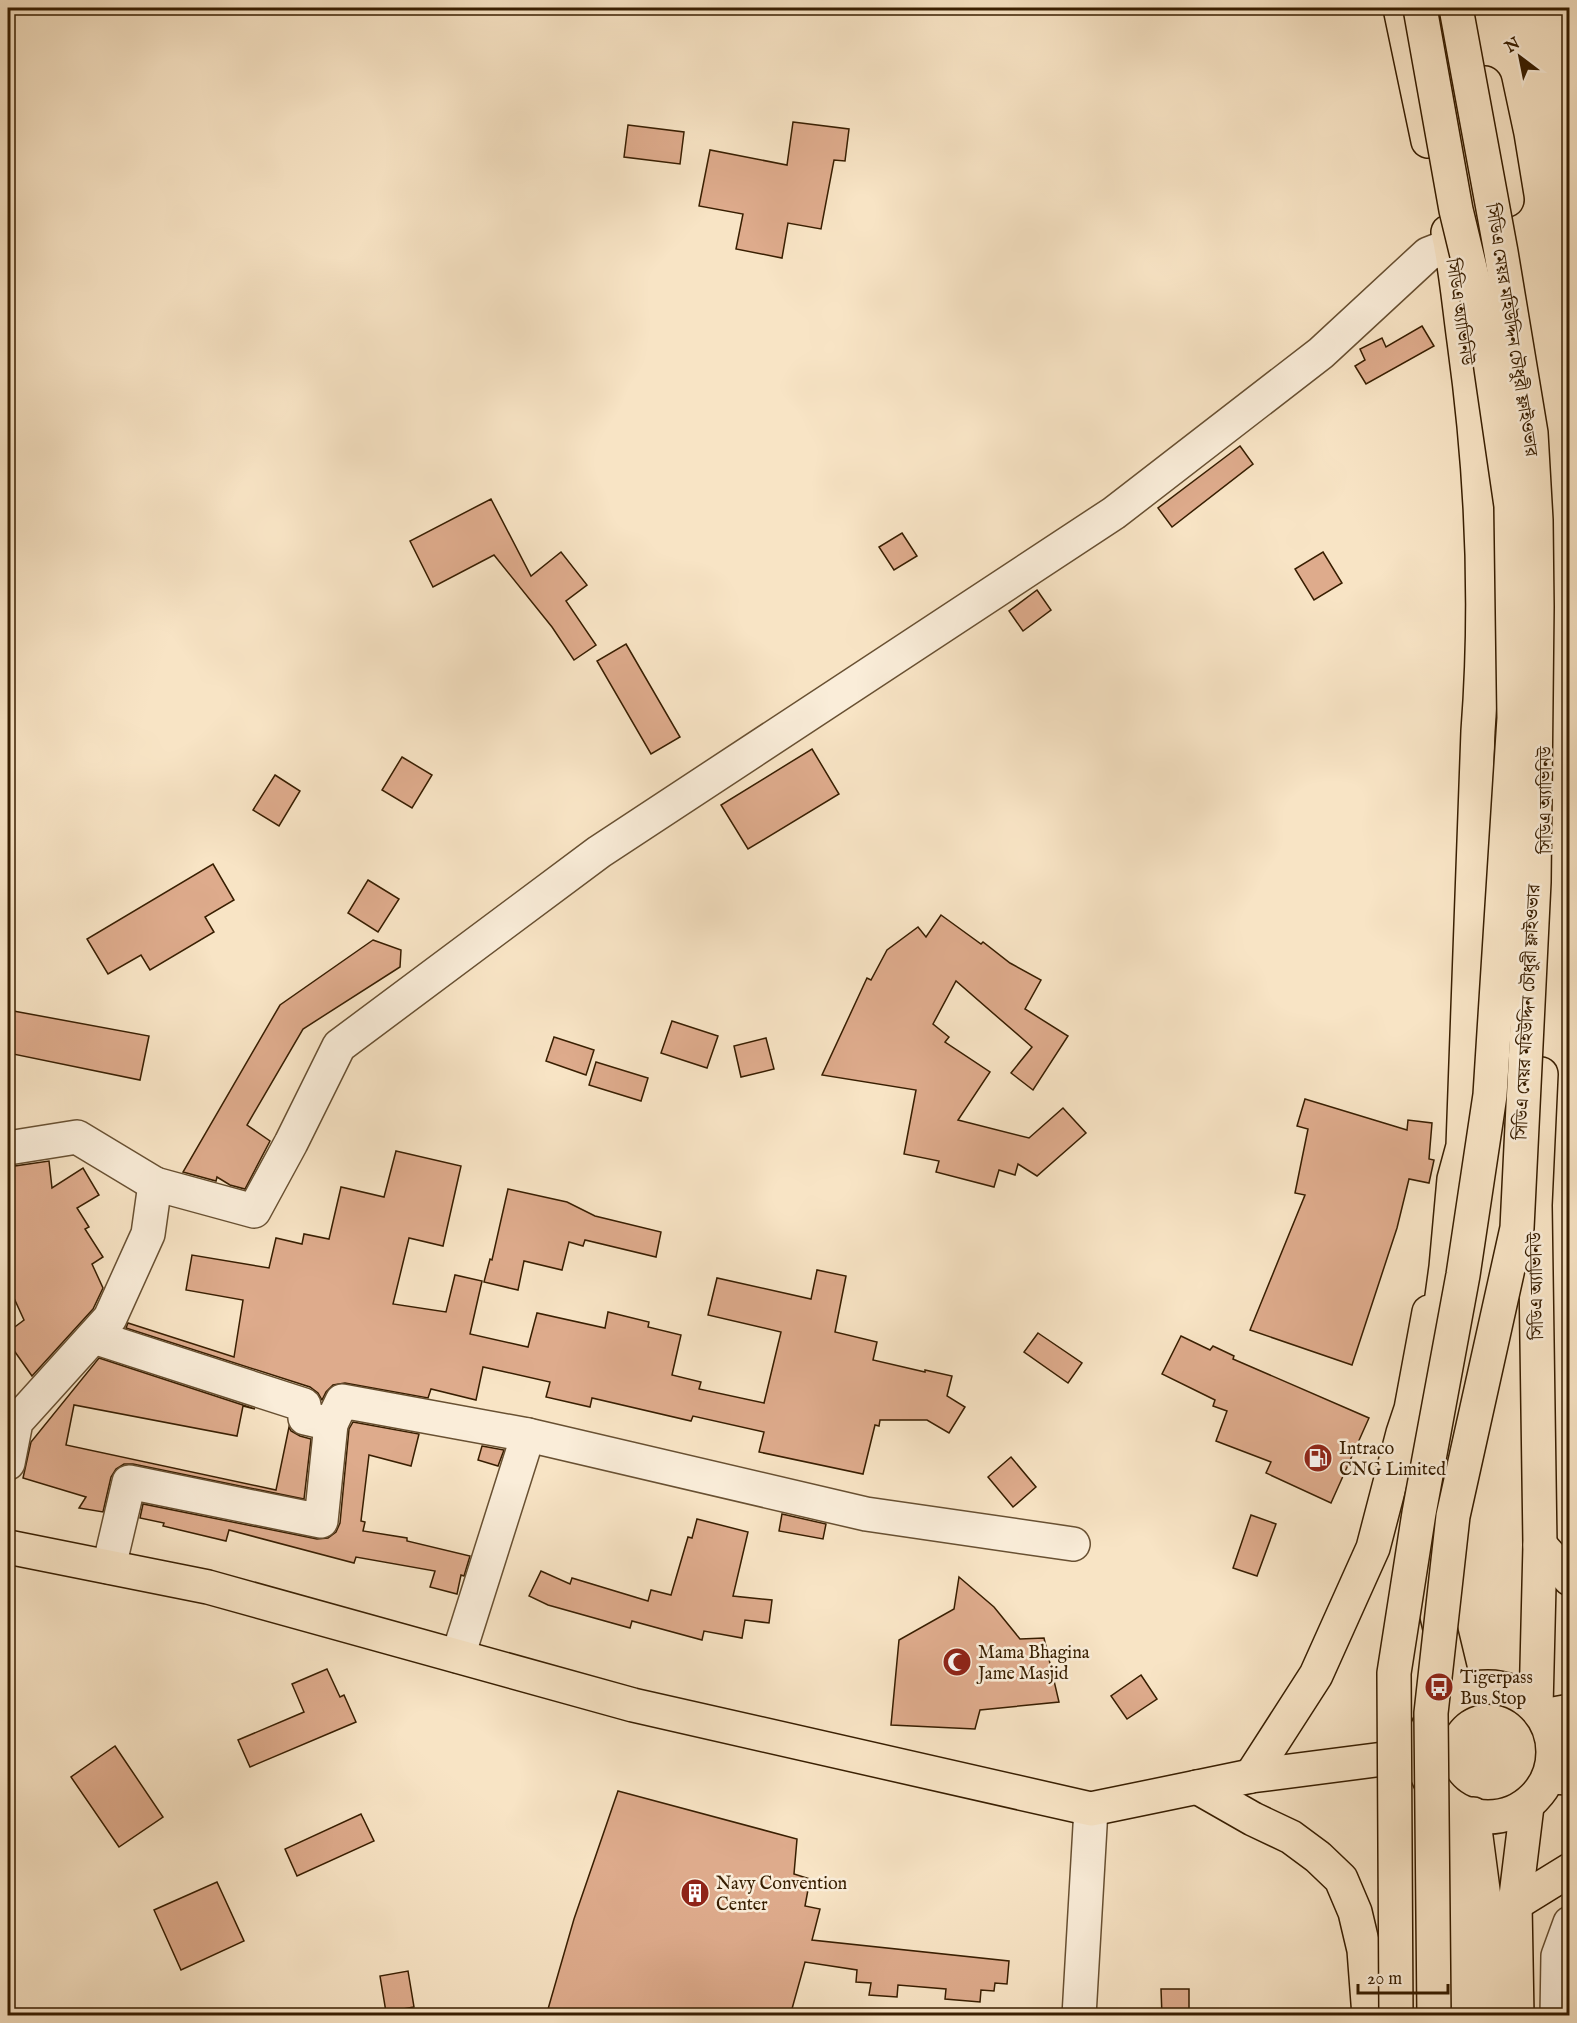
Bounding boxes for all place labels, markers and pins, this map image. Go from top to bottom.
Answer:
place label: Intraco CNG Limited [1339,1438,1446,1482]
fuel station icon: Intraco CNG Limited [1302,1442,1334,1474]
place label: Mama Bhagina Jame Masjid [976,1642,1090,1686]
mosque icon: Mama Bhagina Jame Masjid [941,1646,973,1678]
place label: Tigerpass Bus Stop [1460,1667,1533,1711]
bus stop icon: Tigerpass Bus Stop [1423,1671,1455,1703]
place label: Navy Convention Center [716,1873,848,1917]
building icon: Navy Convention Center [679,1877,711,1909]

